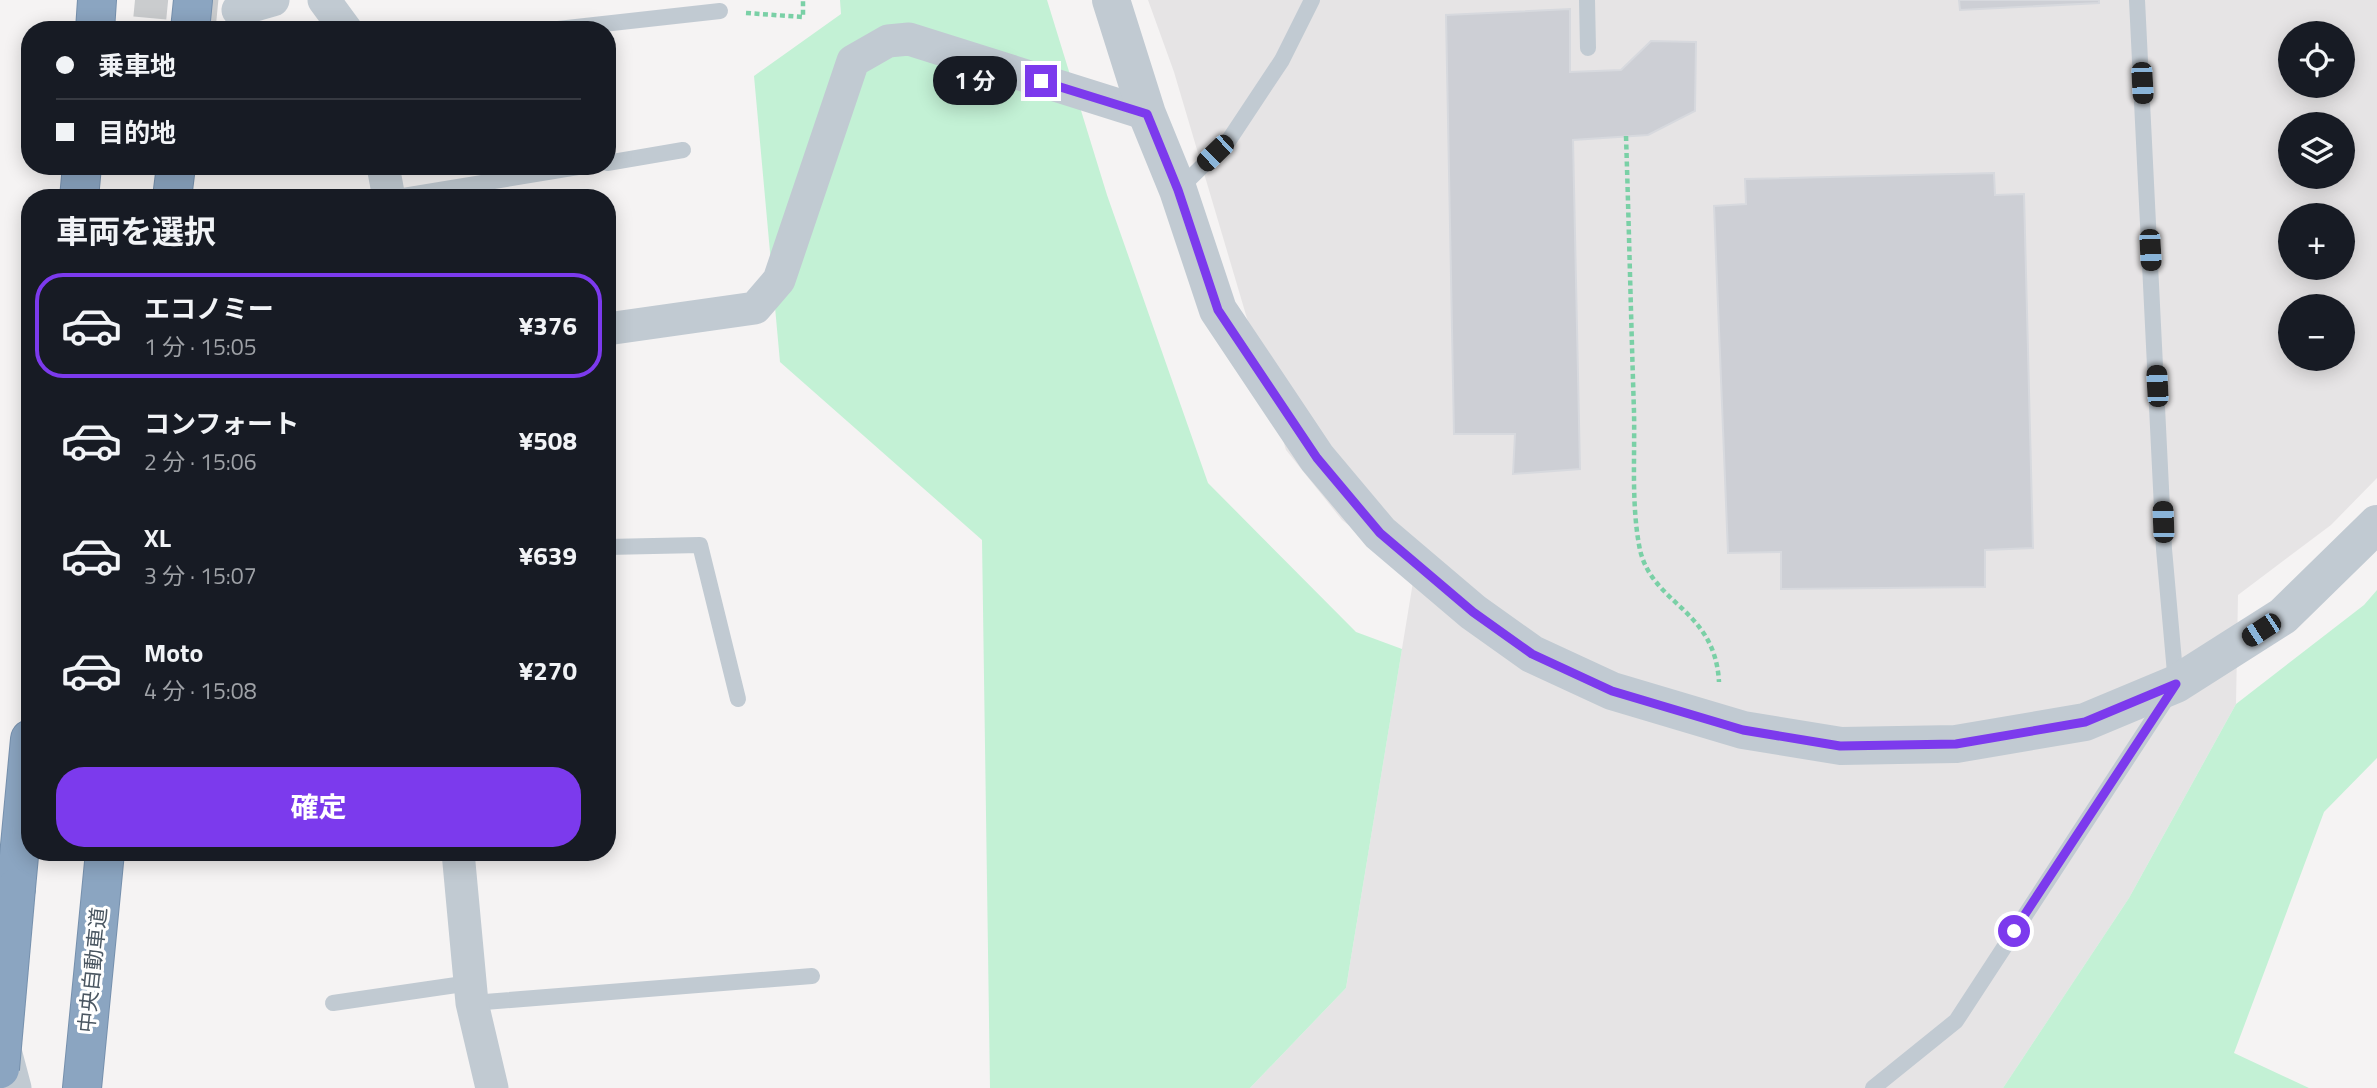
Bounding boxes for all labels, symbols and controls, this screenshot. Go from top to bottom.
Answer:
map controls [2278,21,2355,371]
button: locate [2278,21,2355,98]
text: 乗車地 [98,46,176,85]
callout: 1 分 [932,56,1016,106]
car [2131,61,2154,105]
text: 1 分 [955,63,995,98]
route end [1025,65,1057,97]
button: layers [2278,112,2355,189]
text: 目的地 [98,113,176,152]
car [1193,131,1238,175]
button: + [2278,203,2355,280]
text: 車両を選択 [56,207,216,255]
car [2139,228,2162,272]
text: エコノミー [144,289,274,328]
icon: car [60,294,123,357]
button: − [2278,294,2355,371]
text: ¥376 [519,306,577,345]
text: 1 分 · 15:05 [144,329,257,364]
car [2146,364,2169,408]
text: コンフォート [144,404,299,443]
icon: car [60,409,123,472]
text: ¥508 [519,421,577,460]
text: 2 分 · 15:06 [144,444,257,479]
car [2152,501,2175,543]
text: XL [144,518,171,557]
icon: car [60,524,123,587]
text: ¥639 [519,536,577,575]
text: 3 分 · 15:07 [144,558,257,593]
car [2238,610,2285,650]
text: Moto [144,633,203,672]
icon: car [60,639,123,702]
text: ¥270 [519,651,577,690]
text: 4 分 · 15:08 [144,673,257,708]
button: 確定 [56,767,581,847]
street label: 中央自動車道 [70,906,115,1034]
route start [1998,915,2030,947]

